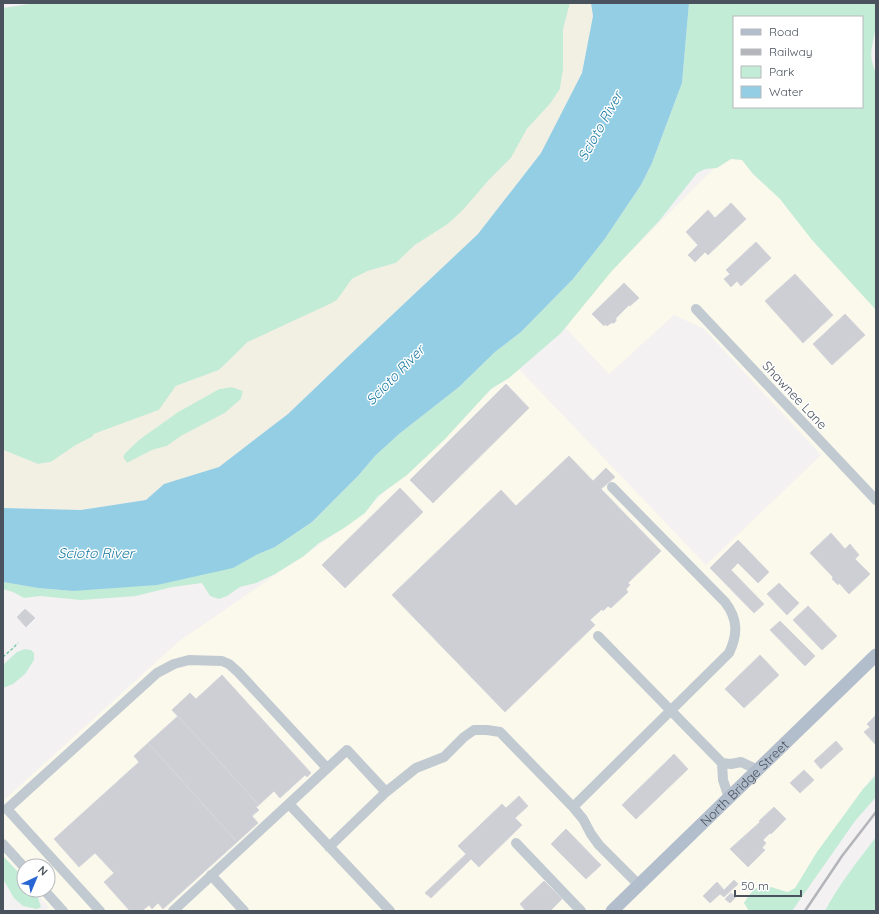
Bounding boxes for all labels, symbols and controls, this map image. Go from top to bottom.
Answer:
legend [733,16,863,108]
text: Road [769,24,799,39]
text: Railway [769,44,813,59]
text: Park [769,64,794,79]
text: Water [769,84,804,99]
water label: Scioto River [574,87,627,164]
water label: Scioto River [362,340,429,409]
street label: Shawnee Lane [759,357,831,433]
water label: Scioto River [58,544,136,562]
street label: North Bridge Street [697,737,791,829]
north arrow [16,858,56,898]
text: N [35,863,51,879]
scale bar [735,872,801,898]
text: 50 m [741,878,769,893]

